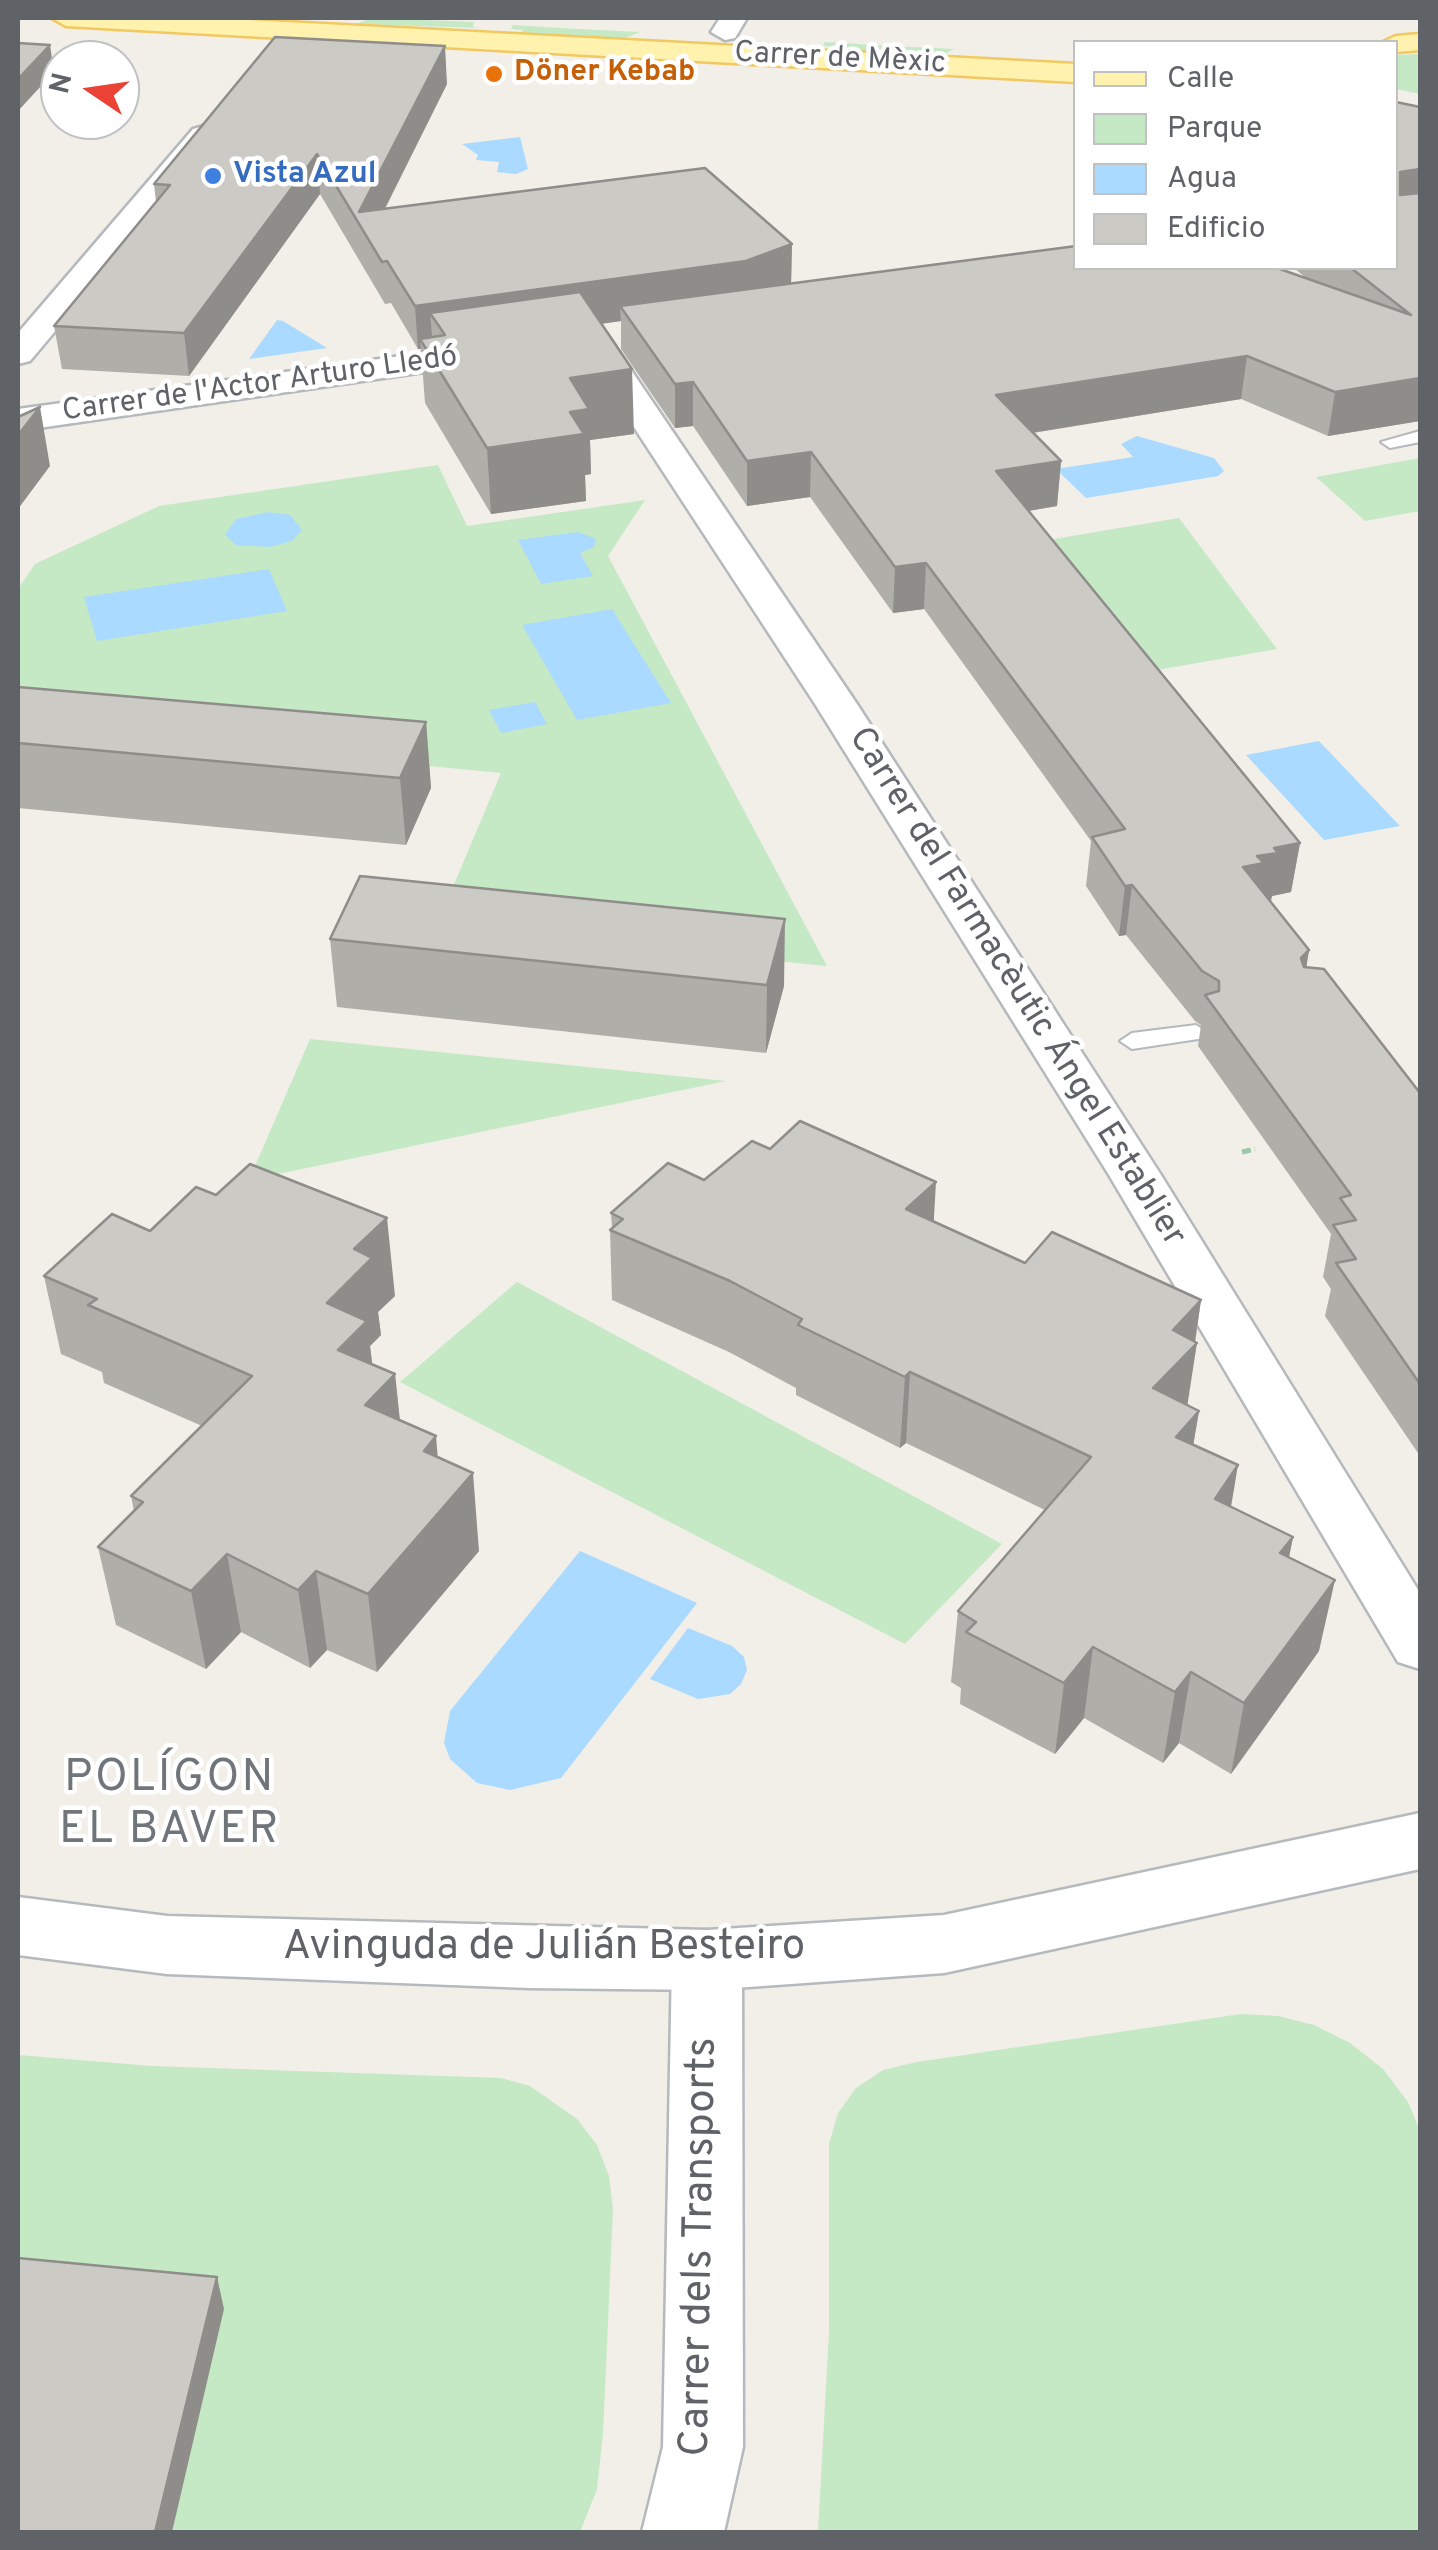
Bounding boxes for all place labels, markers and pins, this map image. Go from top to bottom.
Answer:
place label: Döner Kebab [514,56,695,92]
marker: Döner Kebab [483,63,505,85]
place label: Vista Azul [233,158,376,194]
marker: Vista Azul [202,165,224,187]

